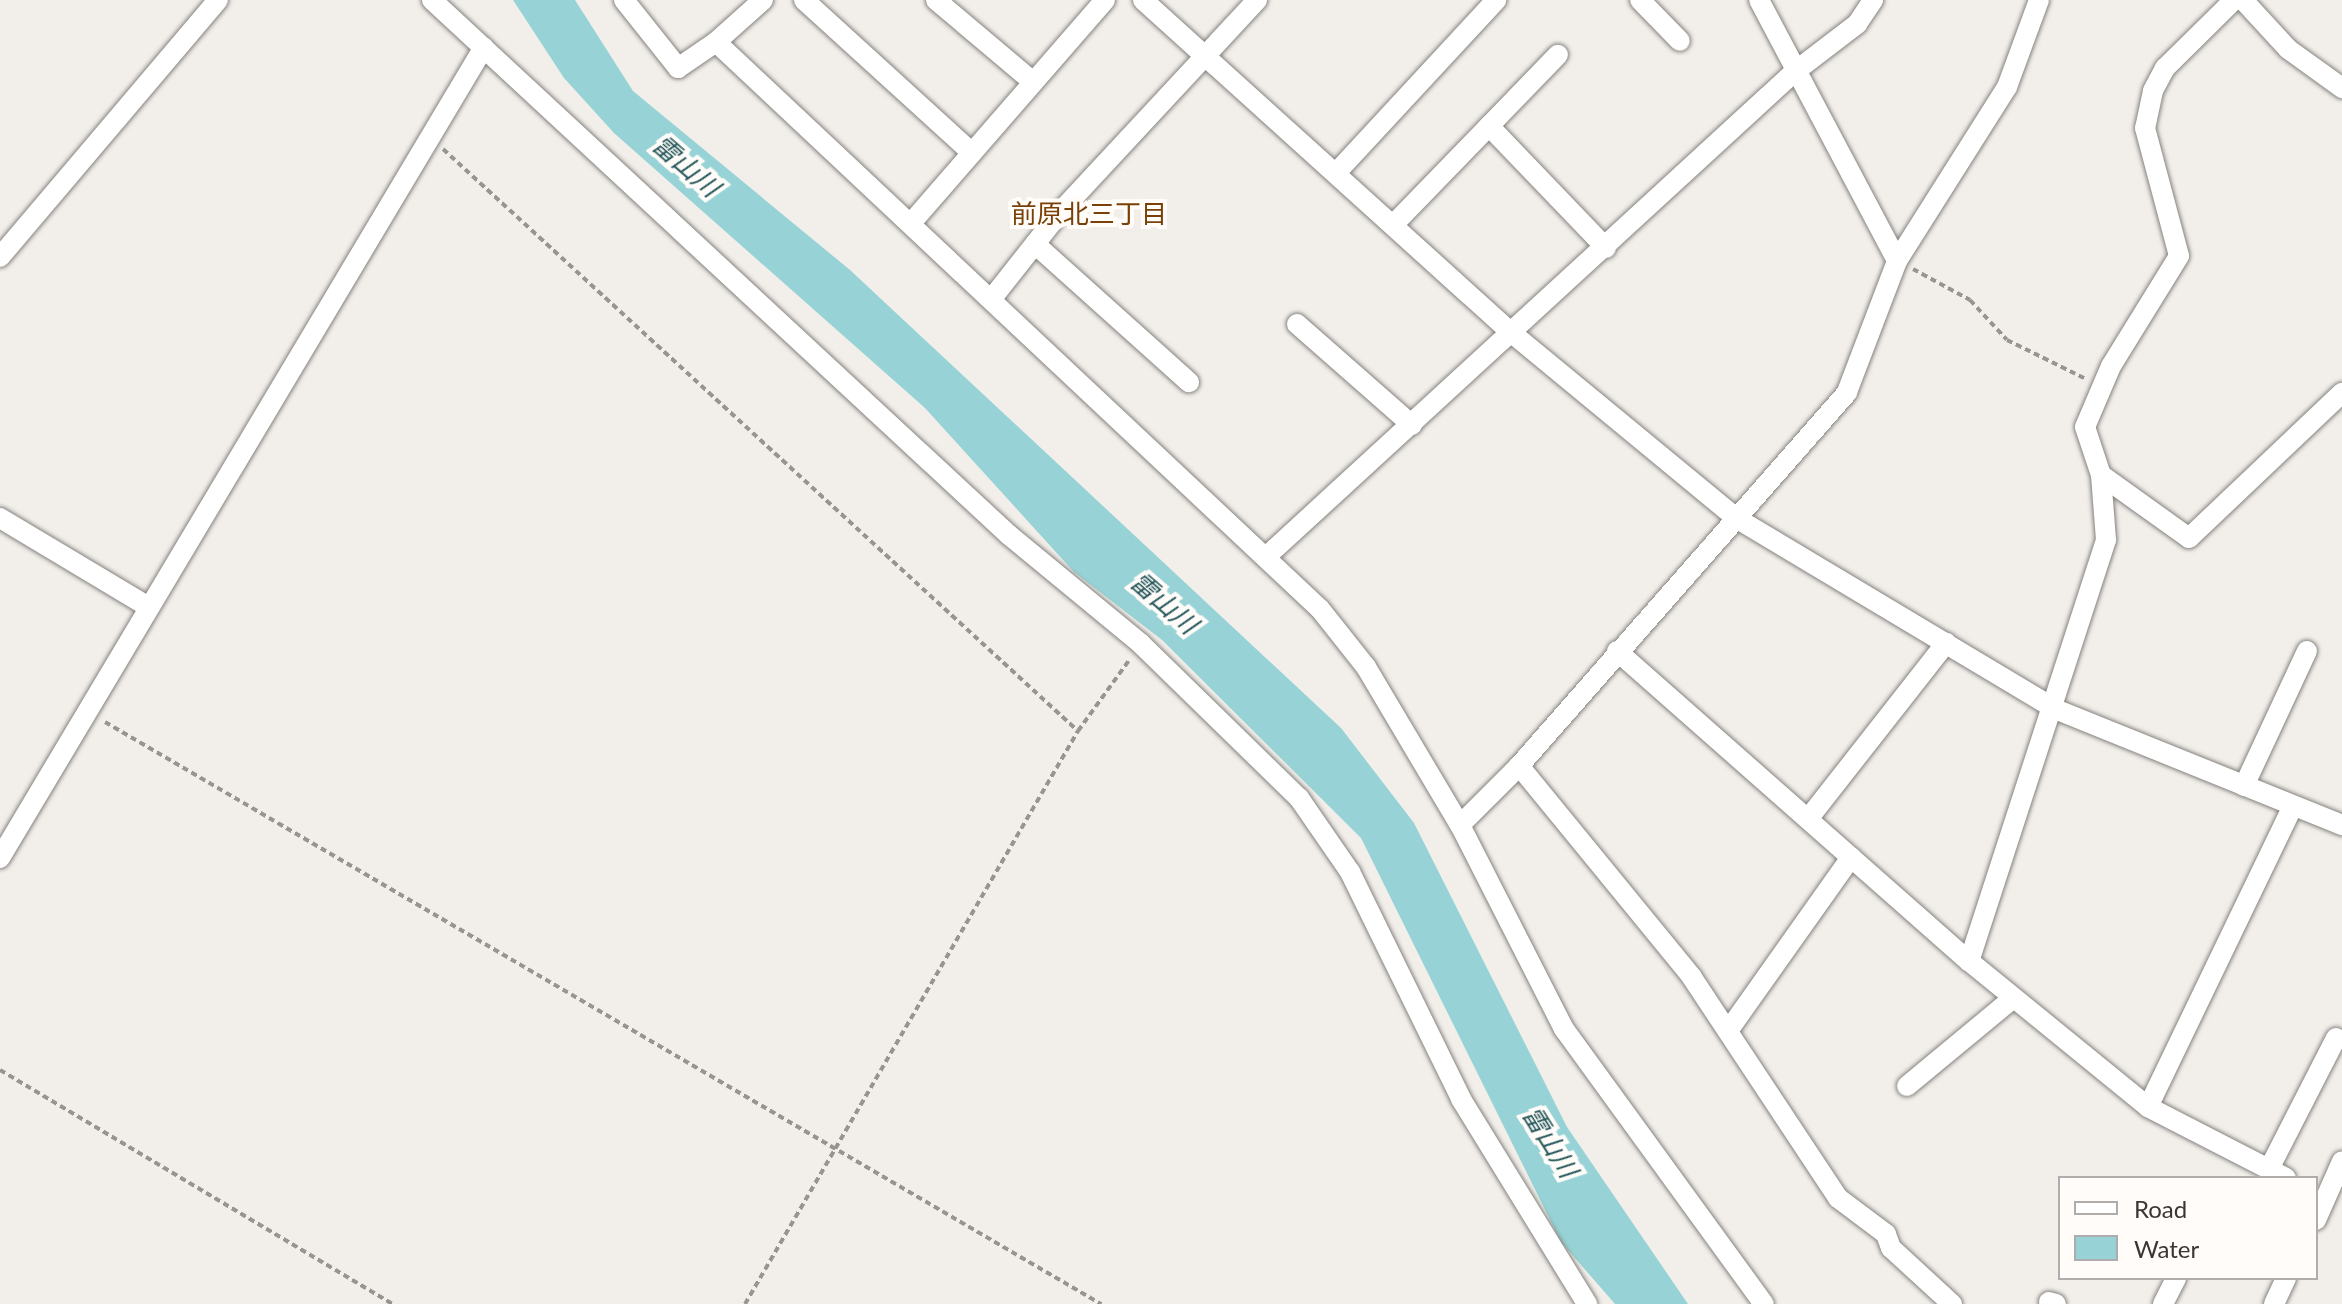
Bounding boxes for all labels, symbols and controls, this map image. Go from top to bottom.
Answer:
water label: 雷山川 [646,129,726,203]
district label: 前原北三丁目 [1011,198,1167,230]
water label: 雷山川 [1124,566,1204,640]
water label: 雷山川 [1516,1101,1584,1183]
legend [2058,1176,2318,1280]
text: Road [2134,1194,2187,1223]
text: Water [2134,1234,2199,1263]

